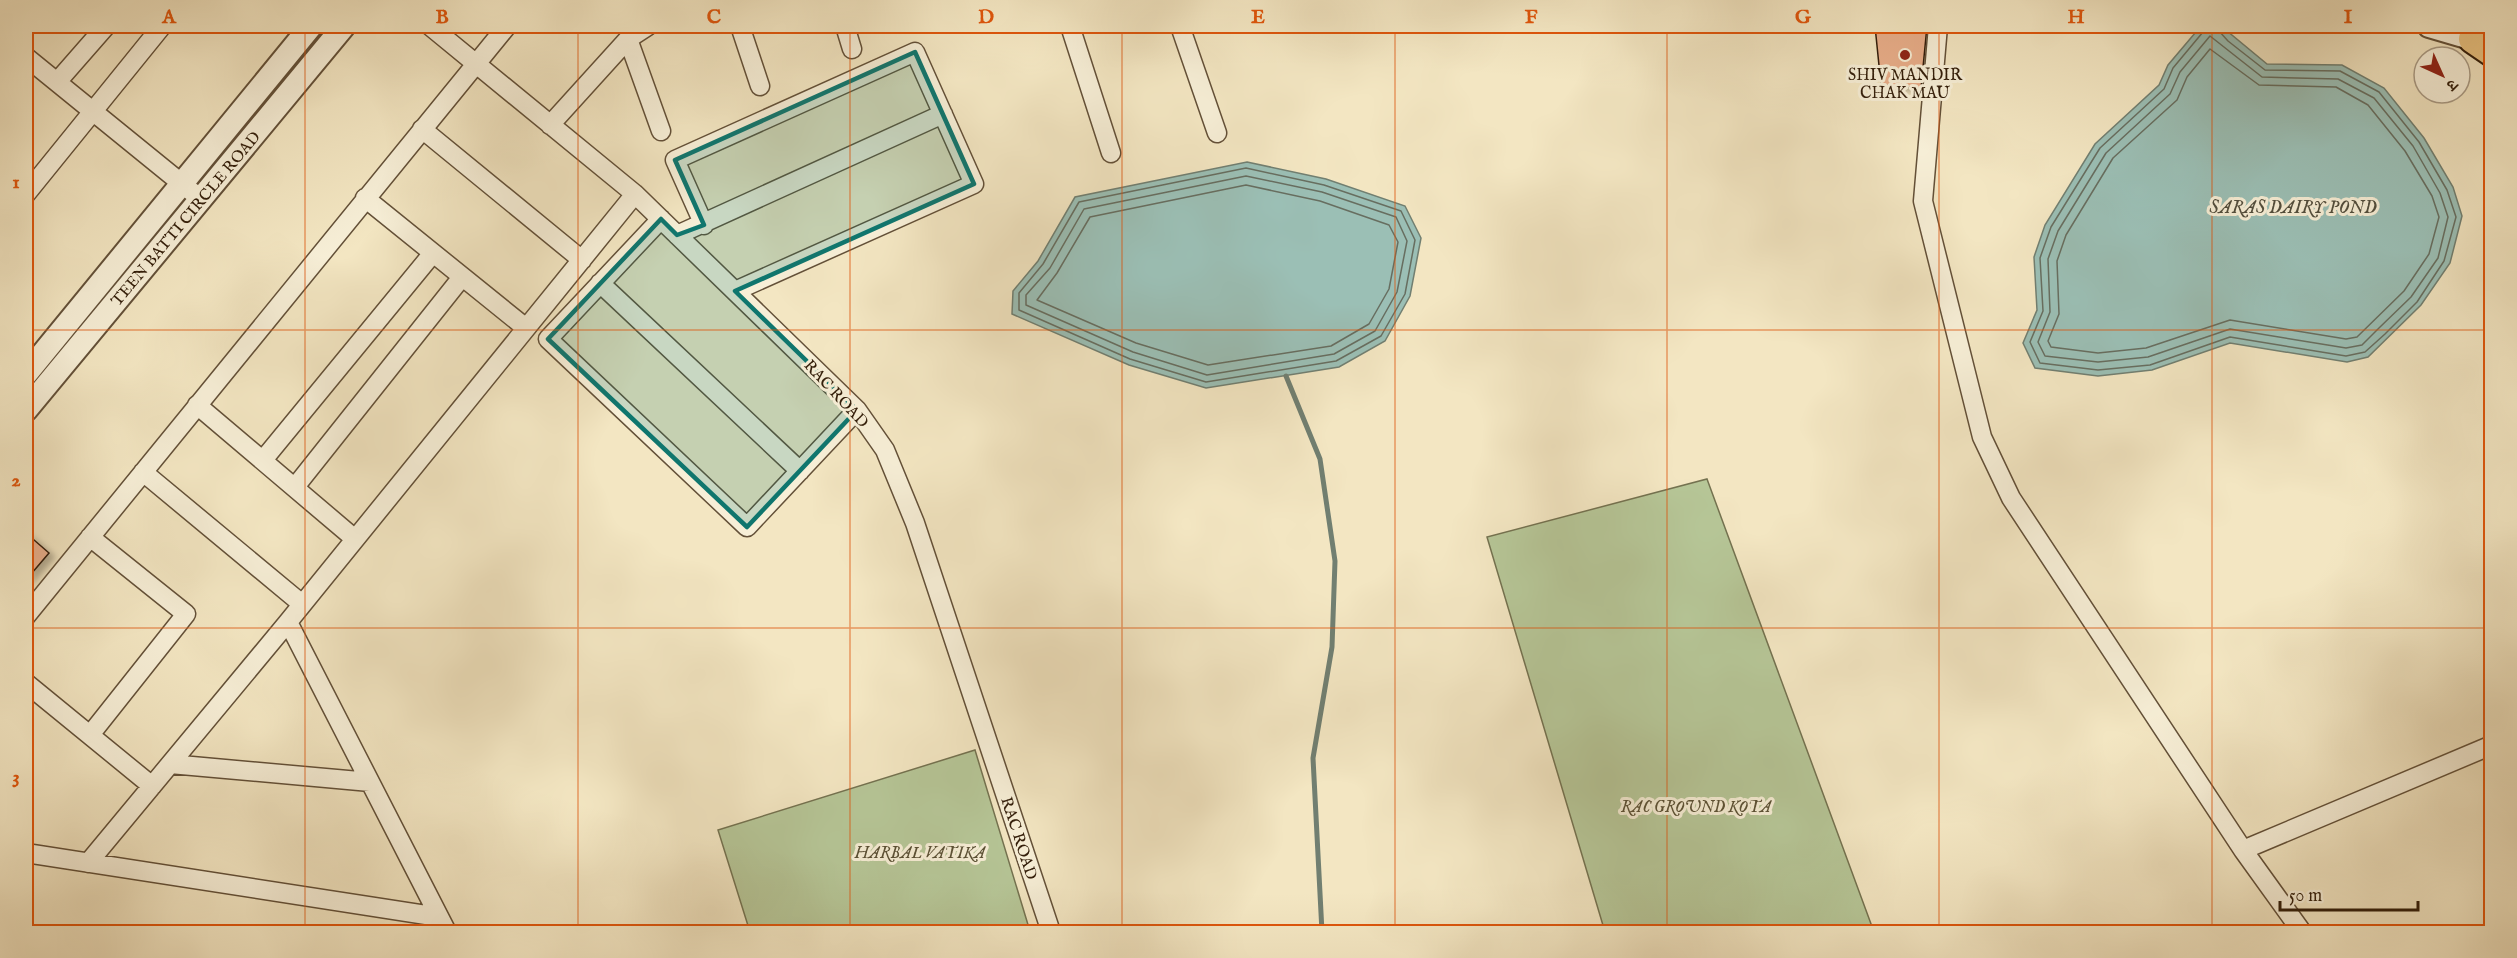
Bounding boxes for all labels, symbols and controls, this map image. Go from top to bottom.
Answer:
text: A [161,5,177,30]
text: B [435,5,449,30]
text: C [707,5,721,30]
text: D [978,5,994,30]
text: E [1251,5,1265,30]
text: F [1525,5,1538,30]
text: G [1795,5,1812,30]
text: H [2067,5,2085,30]
text: I [2344,5,2353,30]
north arrow [2412,45,2472,105]
marker: SHIV MANDIR CHAK MAU [1898,48,1912,62]
place label: SHIV MANDIR CHAK MAU [1848,66,1963,104]
text: उ [2440,74,2462,95]
street label: TEEN BATTI CIRCLE ROAD [108,128,266,311]
text: 1 [12,170,20,195]
water label: SARAS DAIRY POND [2209,197,2377,220]
street label: RAC ROAD [799,356,872,433]
text: 2 [11,468,21,493]
text: 3 [12,765,20,790]
street label: RAC ROAD [995,795,1041,883]
park label: RAC GROUND KOTA [1621,798,1772,818]
park label: HARBAL VATIKA [854,844,986,864]
scale bar [2280,874,2418,912]
text: 50 m [2289,885,2322,908]

